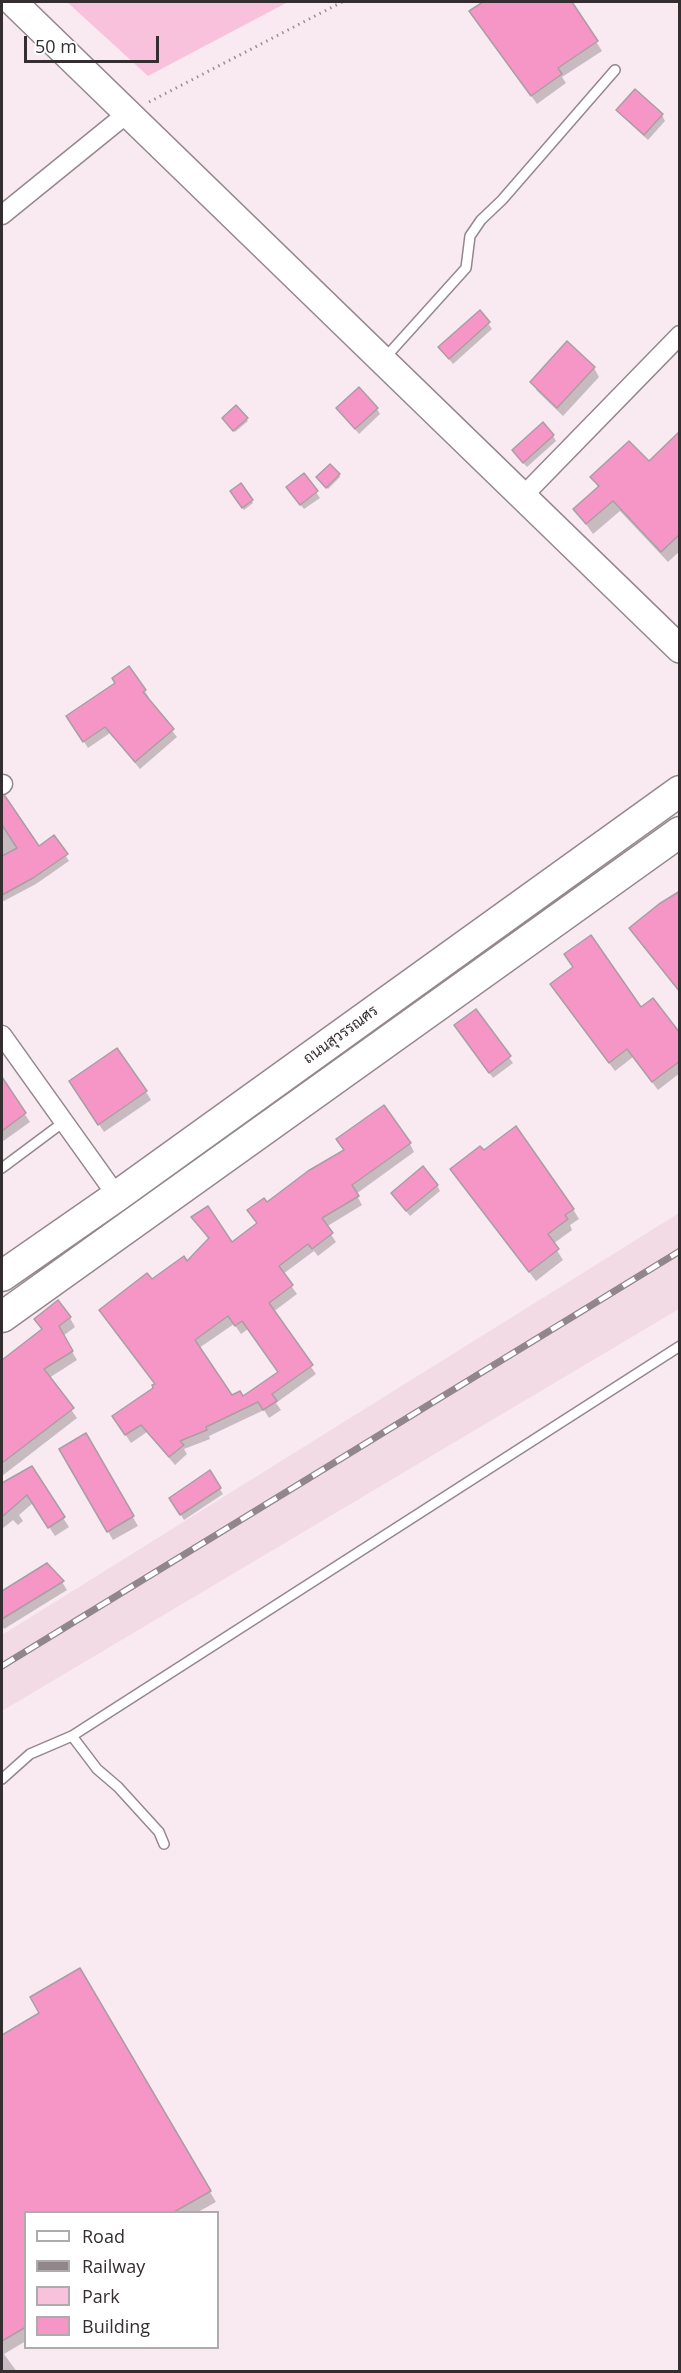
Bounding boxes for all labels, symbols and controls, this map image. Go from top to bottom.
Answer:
scale bar [27,24,162,62]
text: 50 m [35,34,77,58]
street label: ถนนสุวรรณศร [300,1002,382,1068]
legend [24,2211,219,2349]
text: Road [82,2224,125,2248]
text: Railway [82,2254,145,2278]
text: Park [82,2284,120,2308]
text: Building [82,2314,150,2338]

